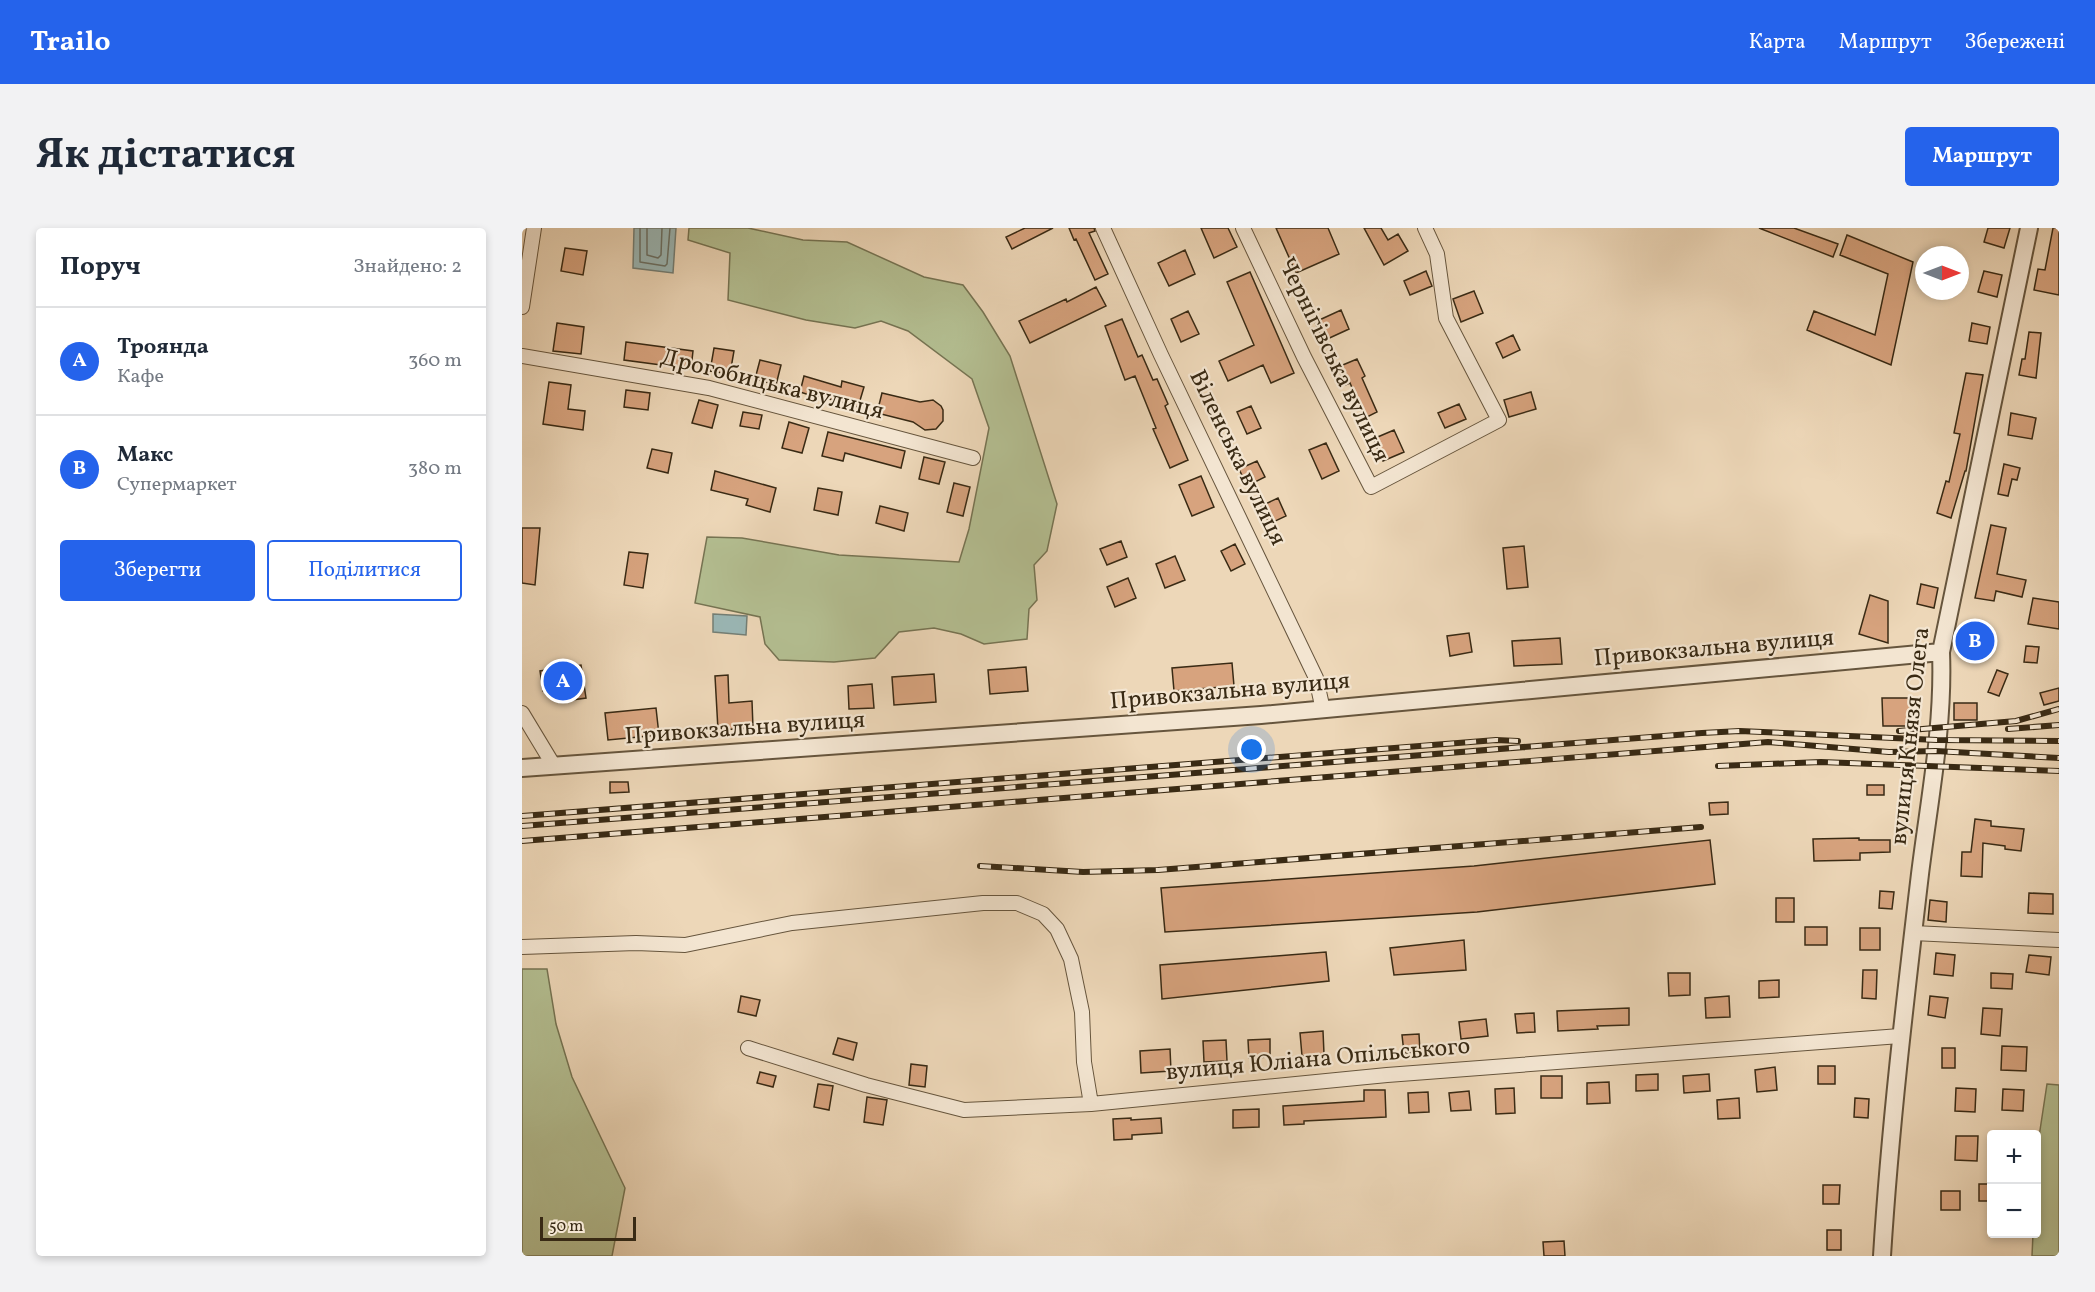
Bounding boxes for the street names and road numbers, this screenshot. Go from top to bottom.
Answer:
street label: Чернігівська вулиця [1269,252,1397,468]
street label: Дрогобицька вулиця [657,341,887,429]
street label: Віленська вулиця [1180,364,1294,552]
street label: Привокзальна вулиця [1593,622,1835,676]
street label: вулиця Князя Олега [1883,625,1939,847]
street label: Привокзальна вулиця [1109,665,1351,719]
street label: Привокзальна вулиця [624,704,866,754]
street label: вулиця Юліана Опільського [1164,1030,1472,1090]

